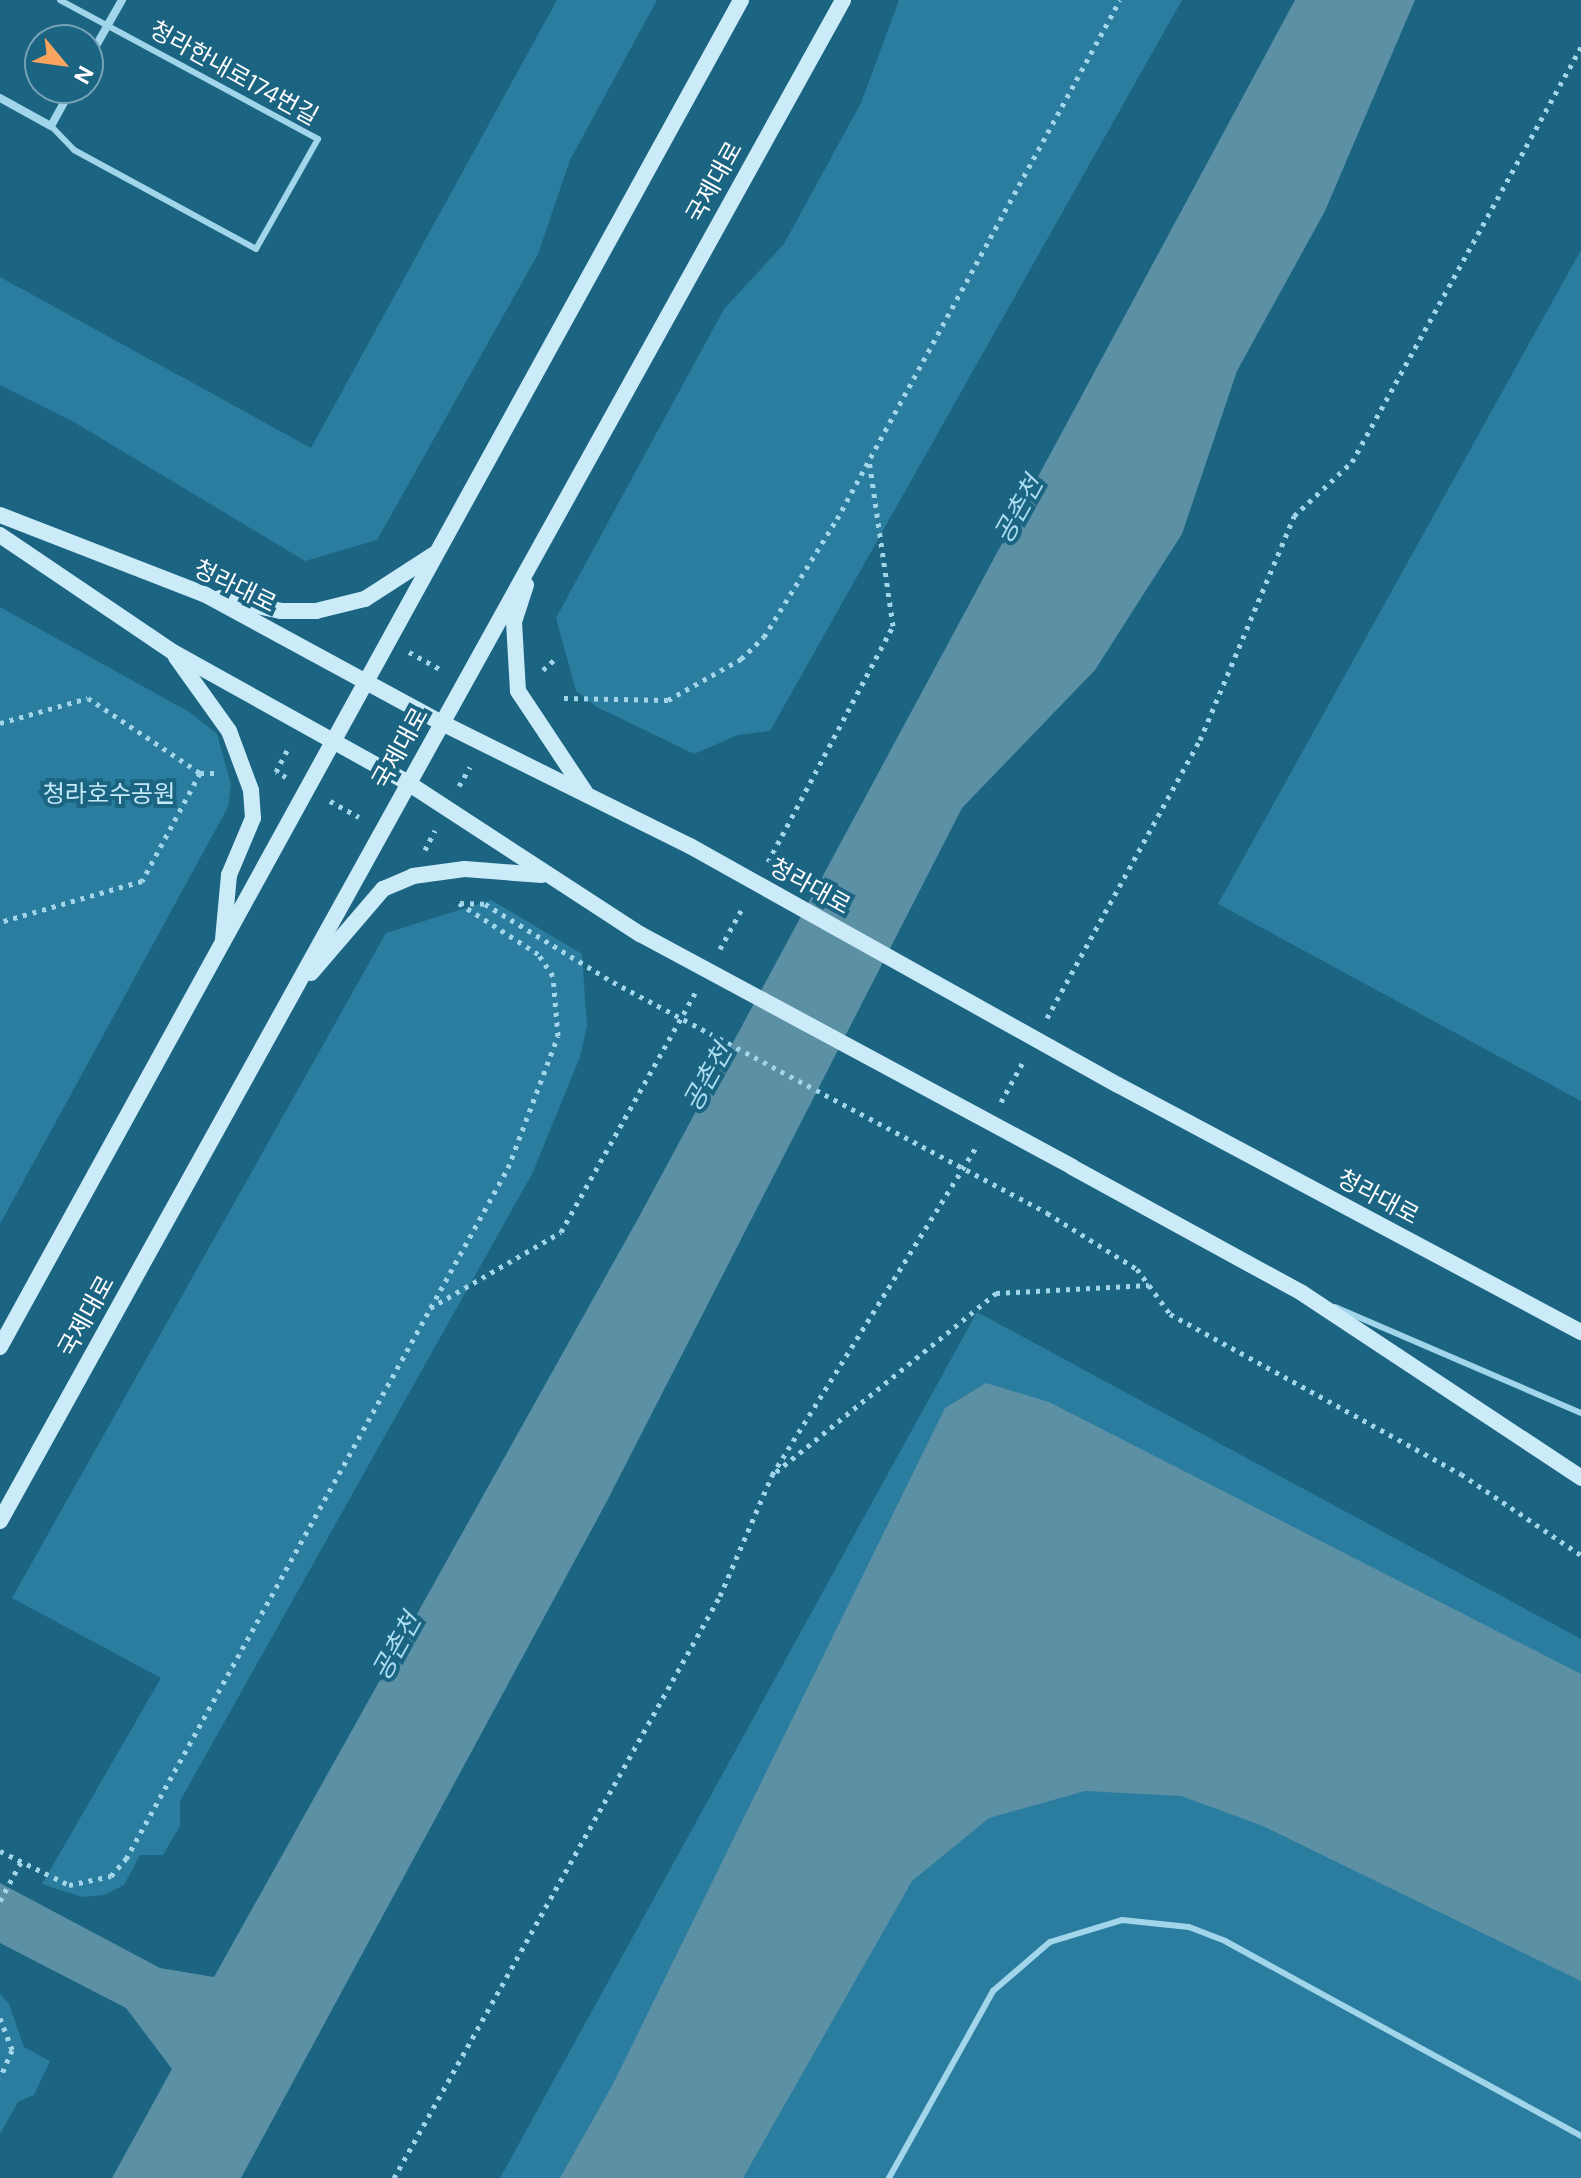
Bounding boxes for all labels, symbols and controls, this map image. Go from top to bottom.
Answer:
street label: 청라한내로174번길 [145,15,323,131]
north arrow [24,24,104,104]
text: N [67,61,100,89]
street label: 국제대로 [680,136,748,228]
water label: 공촌천 [988,471,1050,549]
street label: 청라대로 [189,554,281,618]
street label: 국제대로 [366,702,434,794]
park label: 청라호수공원 [43,780,175,808]
street label: 청라대로 [764,852,856,920]
water label: 공촌천 [677,1039,739,1117]
street label: 청라대로 [1332,1164,1424,1230]
street label: 국제대로 [52,1270,120,1362]
water label: 공촌천 [366,1608,428,1686]

